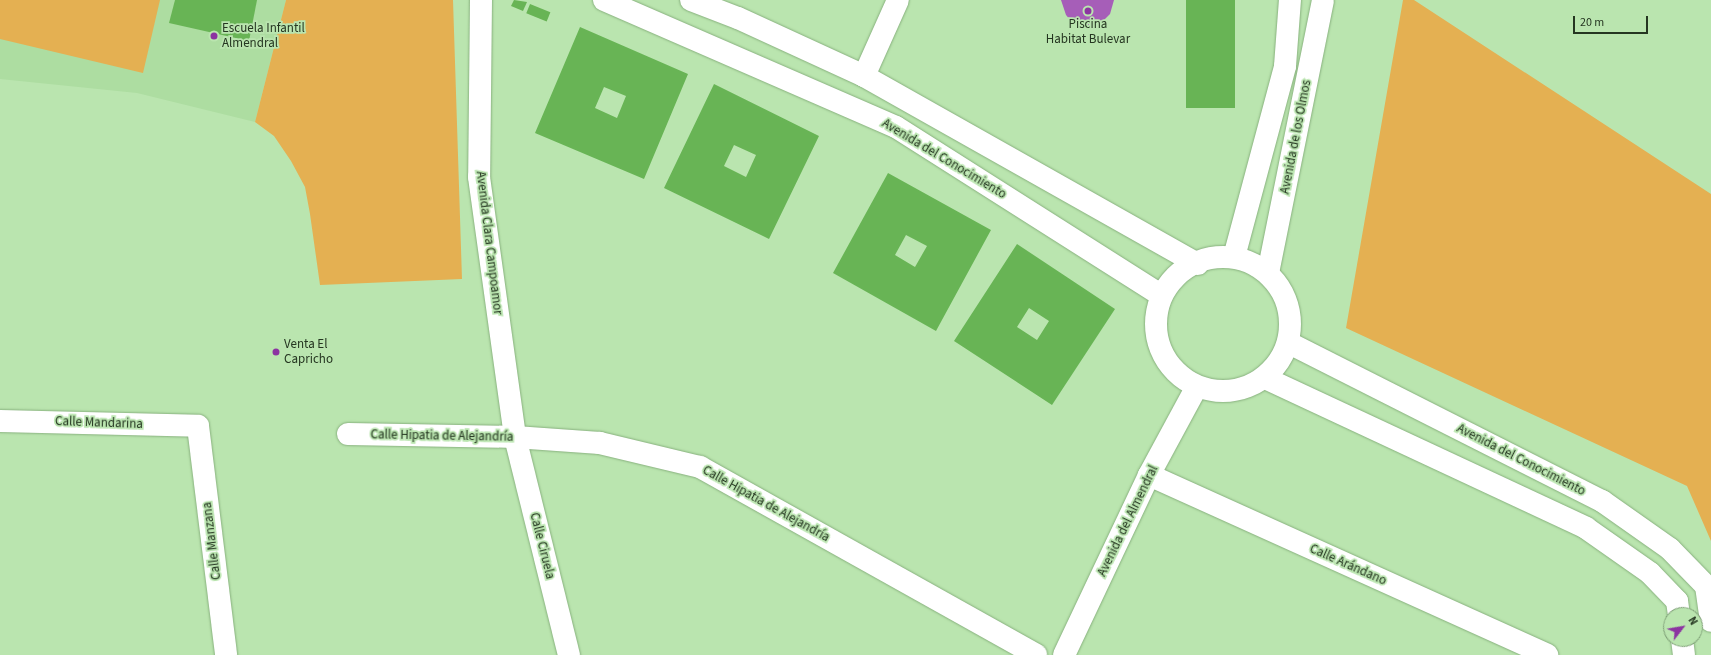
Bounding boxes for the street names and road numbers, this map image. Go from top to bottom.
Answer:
street label: Avenida de los Olmos [1277,79,1315,195]
street label: Avenida del Conocimiento [879,116,1009,202]
street label: Avenida Clara Campoamor [472,170,506,316]
street label: Calle Mandarina [55,414,143,432]
street label: Avenida del Conocimiento [1454,421,1588,499]
street label: Calle Hipatia de Alejandría [370,427,514,445]
street label: Calle Hipatia de Alejandría [700,463,832,545]
street label: Avenida del Almendral [1094,463,1162,579]
street label: Calle Manzana [199,501,225,581]
street label: Calle Ciruela [526,511,558,581]
street label: Calle Arándano [1307,541,1389,589]

